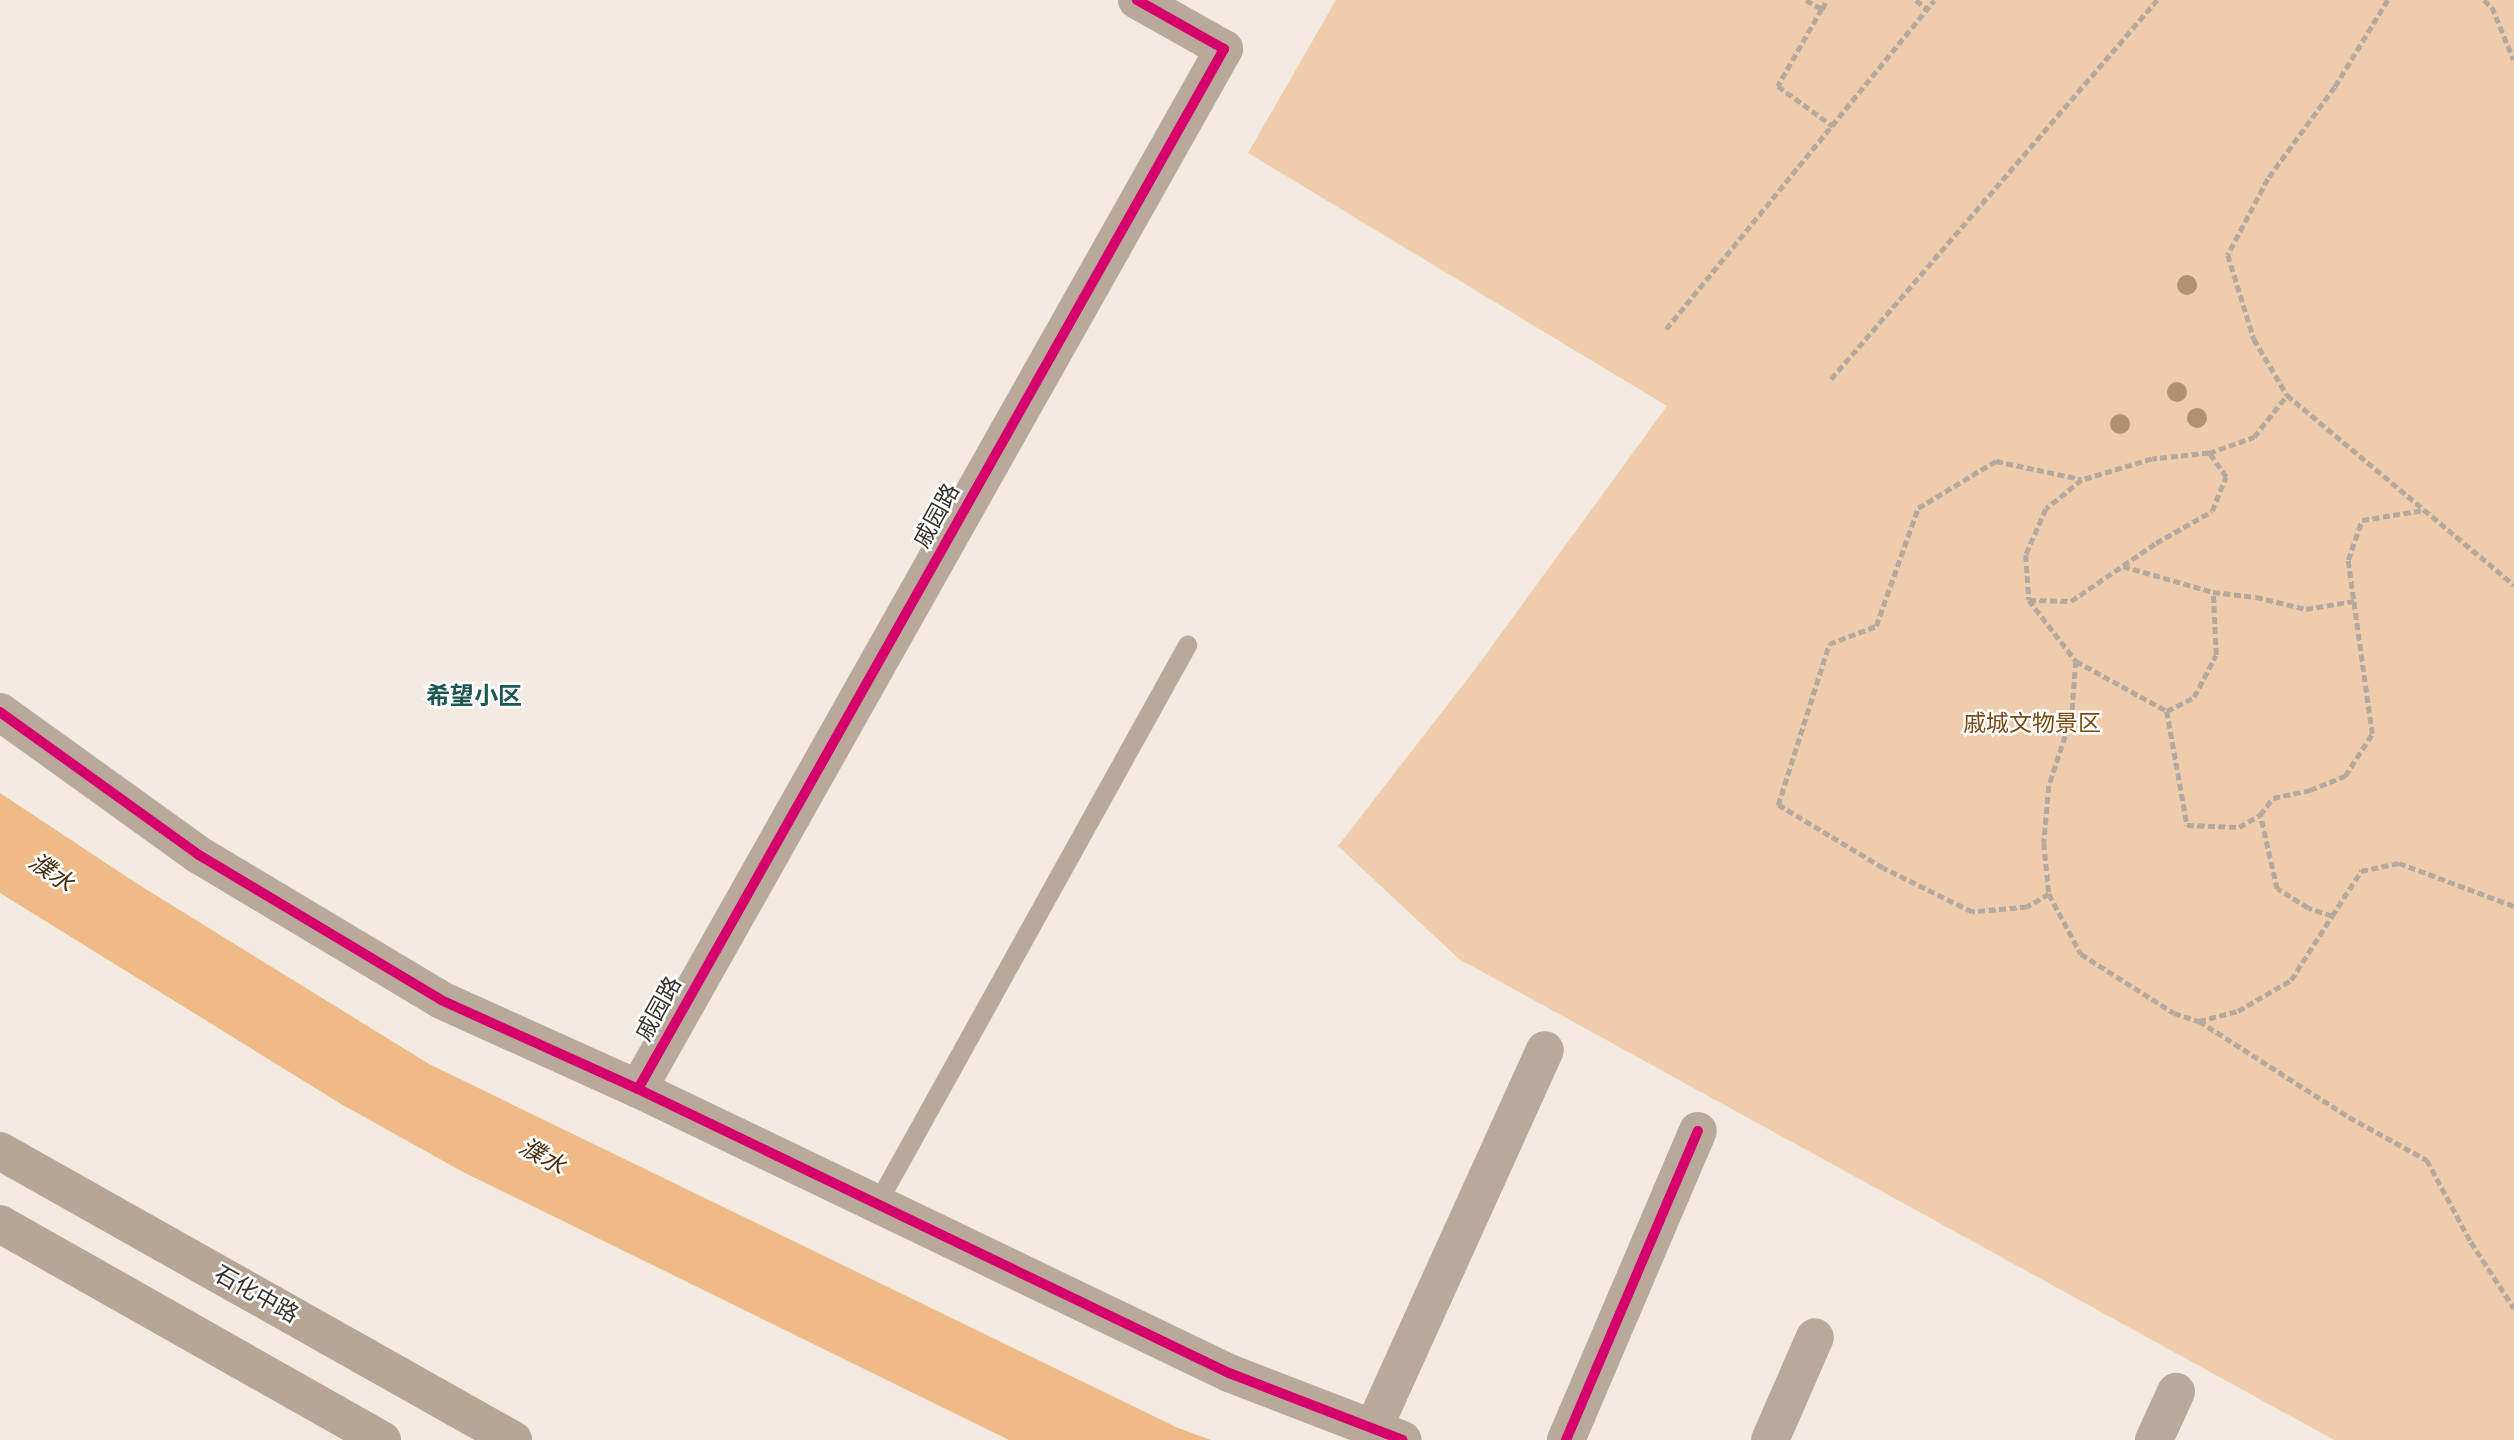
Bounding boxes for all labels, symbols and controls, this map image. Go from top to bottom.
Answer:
street label: 戚园路 [908,479,966,553]
district label: 希望小区 [426,683,522,711]
park label: 戚城文物景区 [1963,710,2101,738]
water label: 濮水 [23,847,79,899]
street label: 戚园路 [630,972,688,1046]
water label: 濮水 [514,1133,570,1181]
street label: 石化中路 [209,1261,303,1329]

